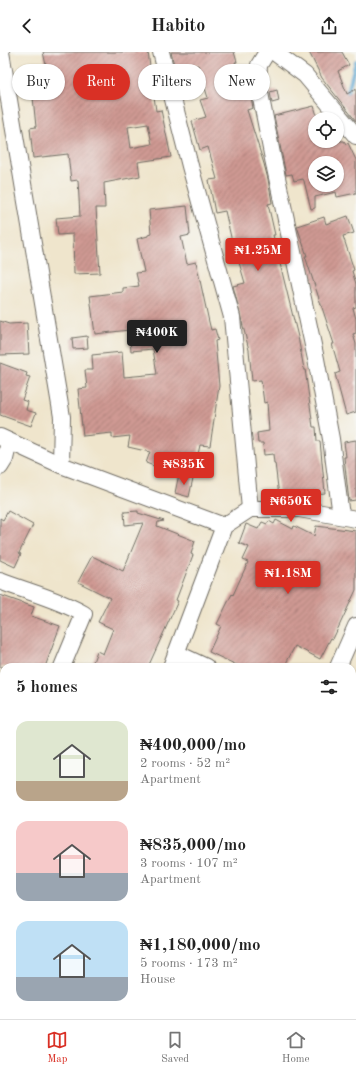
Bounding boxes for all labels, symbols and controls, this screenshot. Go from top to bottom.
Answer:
icon: back [16,15,38,37]
icon: share [318,15,340,37]
text: Habito [151,17,205,35]
chip: Buy [12,64,65,100]
chip: Rent [73,64,130,100]
chip: Filters [138,64,206,100]
chip: New [214,64,270,100]
map controls [308,112,344,192]
button: locate [308,112,344,148]
button: layers [308,156,344,192]
pin: ₦1.25M [225,238,291,272]
text: ₦1.25M [234,244,282,257]
pin: ₦400K [129,320,185,354]
text: ₦400K [136,326,178,339]
pin: ₦835K [156,452,212,486]
text: ₦835K [163,458,205,471]
pin: ₦650K [263,489,319,523]
text: ₦650K [270,495,312,508]
pin: ₦1.18M [255,561,321,595]
text: ₦1.18M [264,567,312,580]
icon: filters [318,676,340,698]
text: 5 homes [16,679,78,696]
icon: home [48,737,96,785]
text: ₦400,000/mo [140,737,246,754]
text: 2 rooms · 52 m² [140,757,230,770]
text: Apartment [140,773,201,786]
icon: home [48,837,96,885]
text: ₦835,000/mo [140,837,246,854]
text: 3 rooms · 107 m² [140,857,238,870]
text: Apartment [140,873,201,886]
icon: home [48,937,96,985]
text: ₦1,180,000/mo [140,937,261,954]
text: 5 rooms · 173 m² [140,957,238,970]
text: House [140,973,175,986]
tab: Map [46,1029,68,1067]
tab: Saved [161,1029,189,1067]
tab: Home [282,1029,310,1067]

